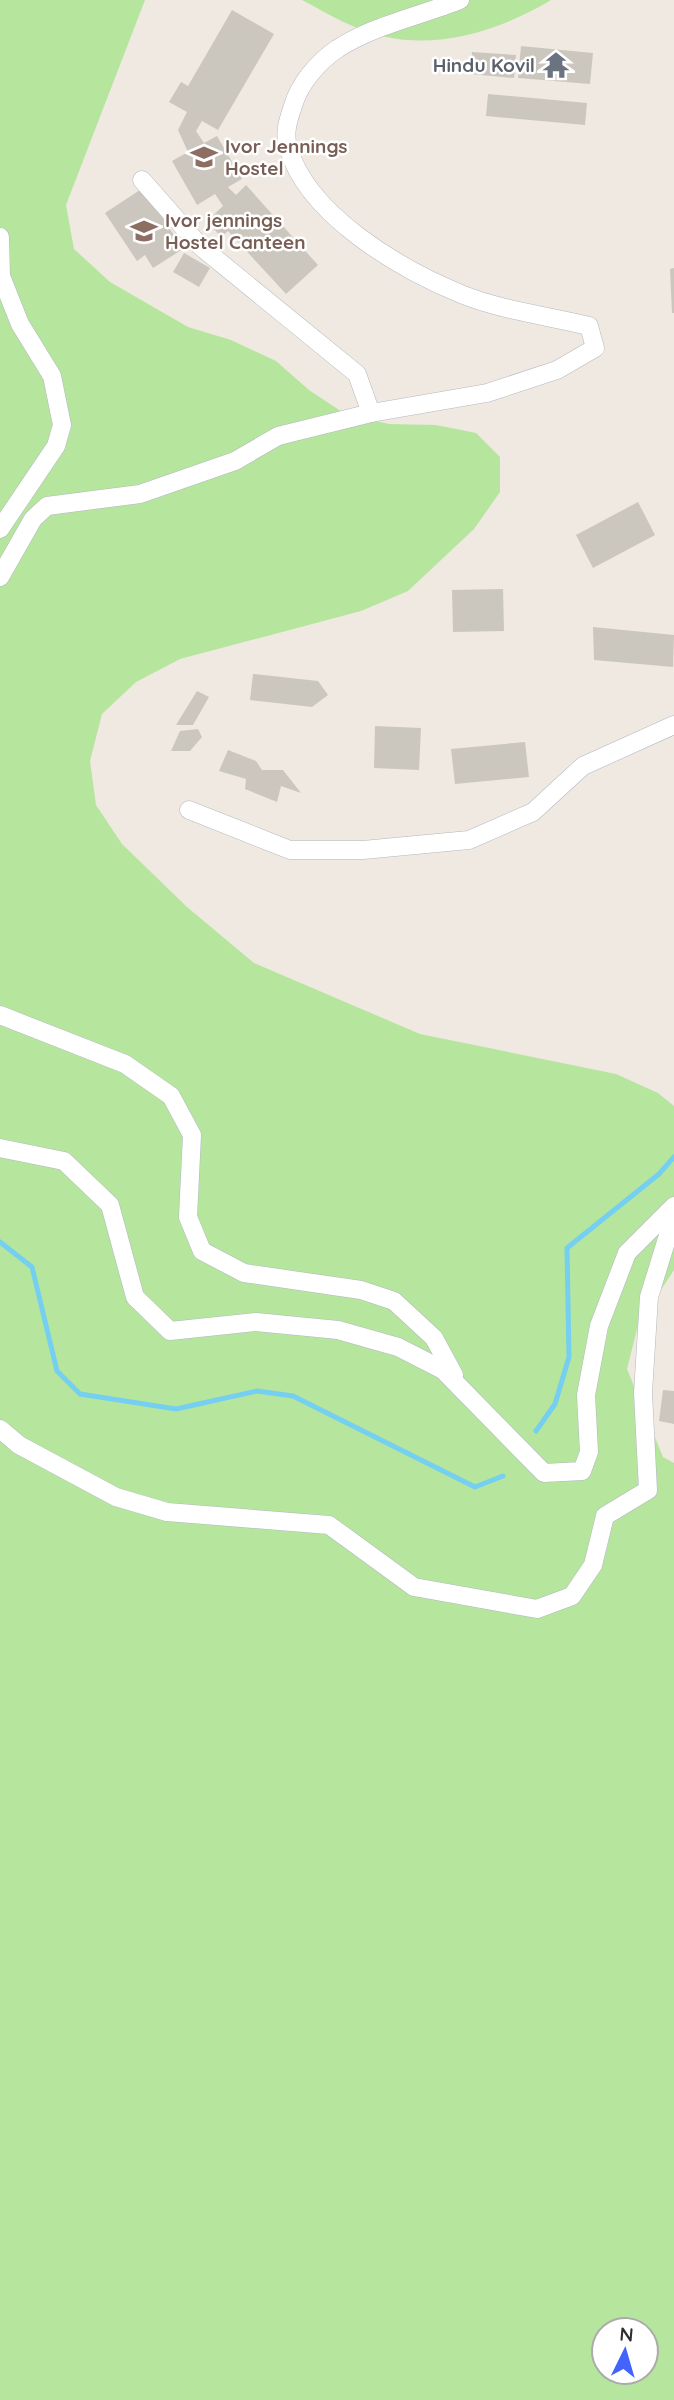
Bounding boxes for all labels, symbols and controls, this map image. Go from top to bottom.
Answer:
temple icon: Hindu Kovil [541,50,571,80]
place label: Hindu Kovil [433,53,535,77]
place label: Ivor Jennings Hostel [225,134,347,180]
school or university icon: Ivor Jennings Hostel [189,142,219,172]
place label: Ivor jennings Hostel Canteen [165,208,306,254]
school or university icon: Ivor jennings Hostel Canteen [129,216,159,246]
north arrow [590,2316,660,2386]
text: N [618,2322,634,2347]

